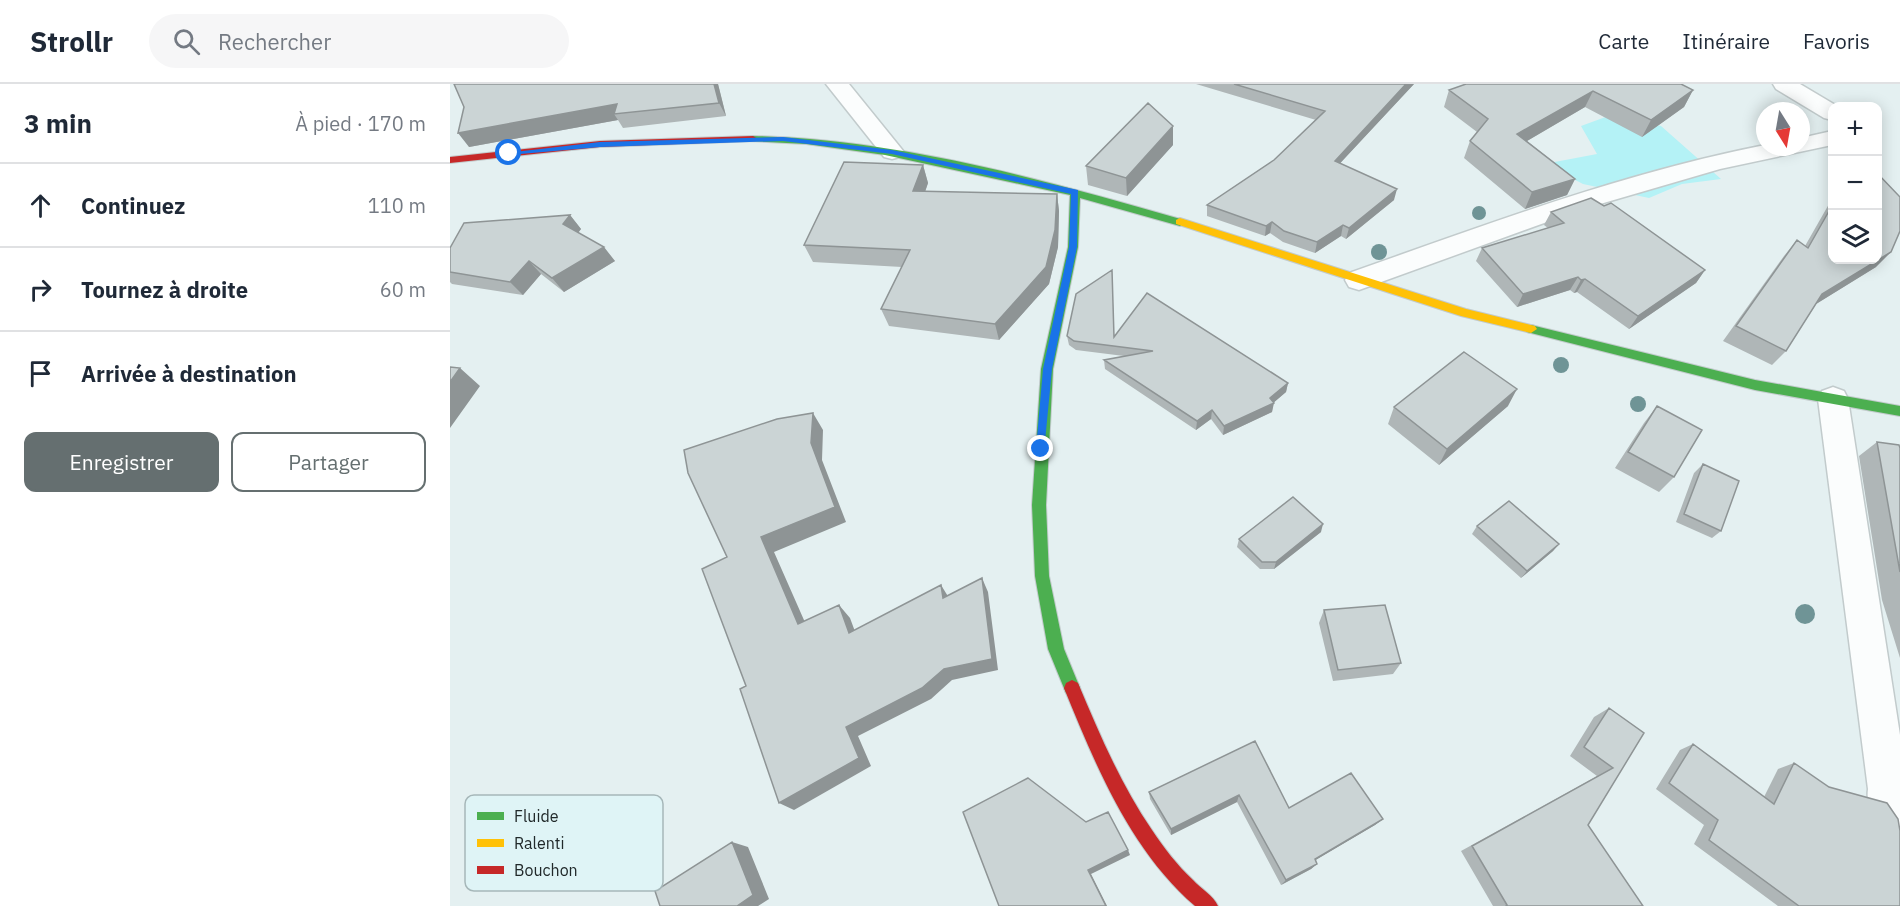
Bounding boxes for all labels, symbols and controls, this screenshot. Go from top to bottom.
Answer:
search box [149,14,569,68]
text: Strollr [30,23,113,60]
icon: search [170,25,203,58]
text: Rechercher [218,27,331,56]
text: Carte [1598,27,1649,55]
text: Itinéraire [1682,27,1770,55]
text: Favoris [1803,27,1870,55]
north arrow [1756,102,1810,156]
map controls [1828,102,1882,264]
button: + [1828,102,1882,156]
text: 3 min [24,106,92,140]
text: À pied · 170 m [295,110,426,137]
route start [495,139,521,165]
button: − [1828,156,1882,210]
icon: ahead [24,189,57,222]
text: Continuez [81,191,185,220]
text: 110 m [368,192,426,219]
button: layers [1828,210,1882,264]
icon: right [24,273,57,306]
text: Tournez à droite [81,275,248,304]
text: 60 m [380,276,426,303]
icon: arrive [24,357,57,390]
text: Arrivée à destination [81,359,297,388]
button: Enregistrer [24,432,219,492]
button: Partager [231,432,426,492]
route end [1027,435,1053,461]
legend [465,795,663,891]
text: Fluide [514,806,559,826]
text: Ralenti [514,833,564,853]
text: Bouchon [514,860,578,880]

